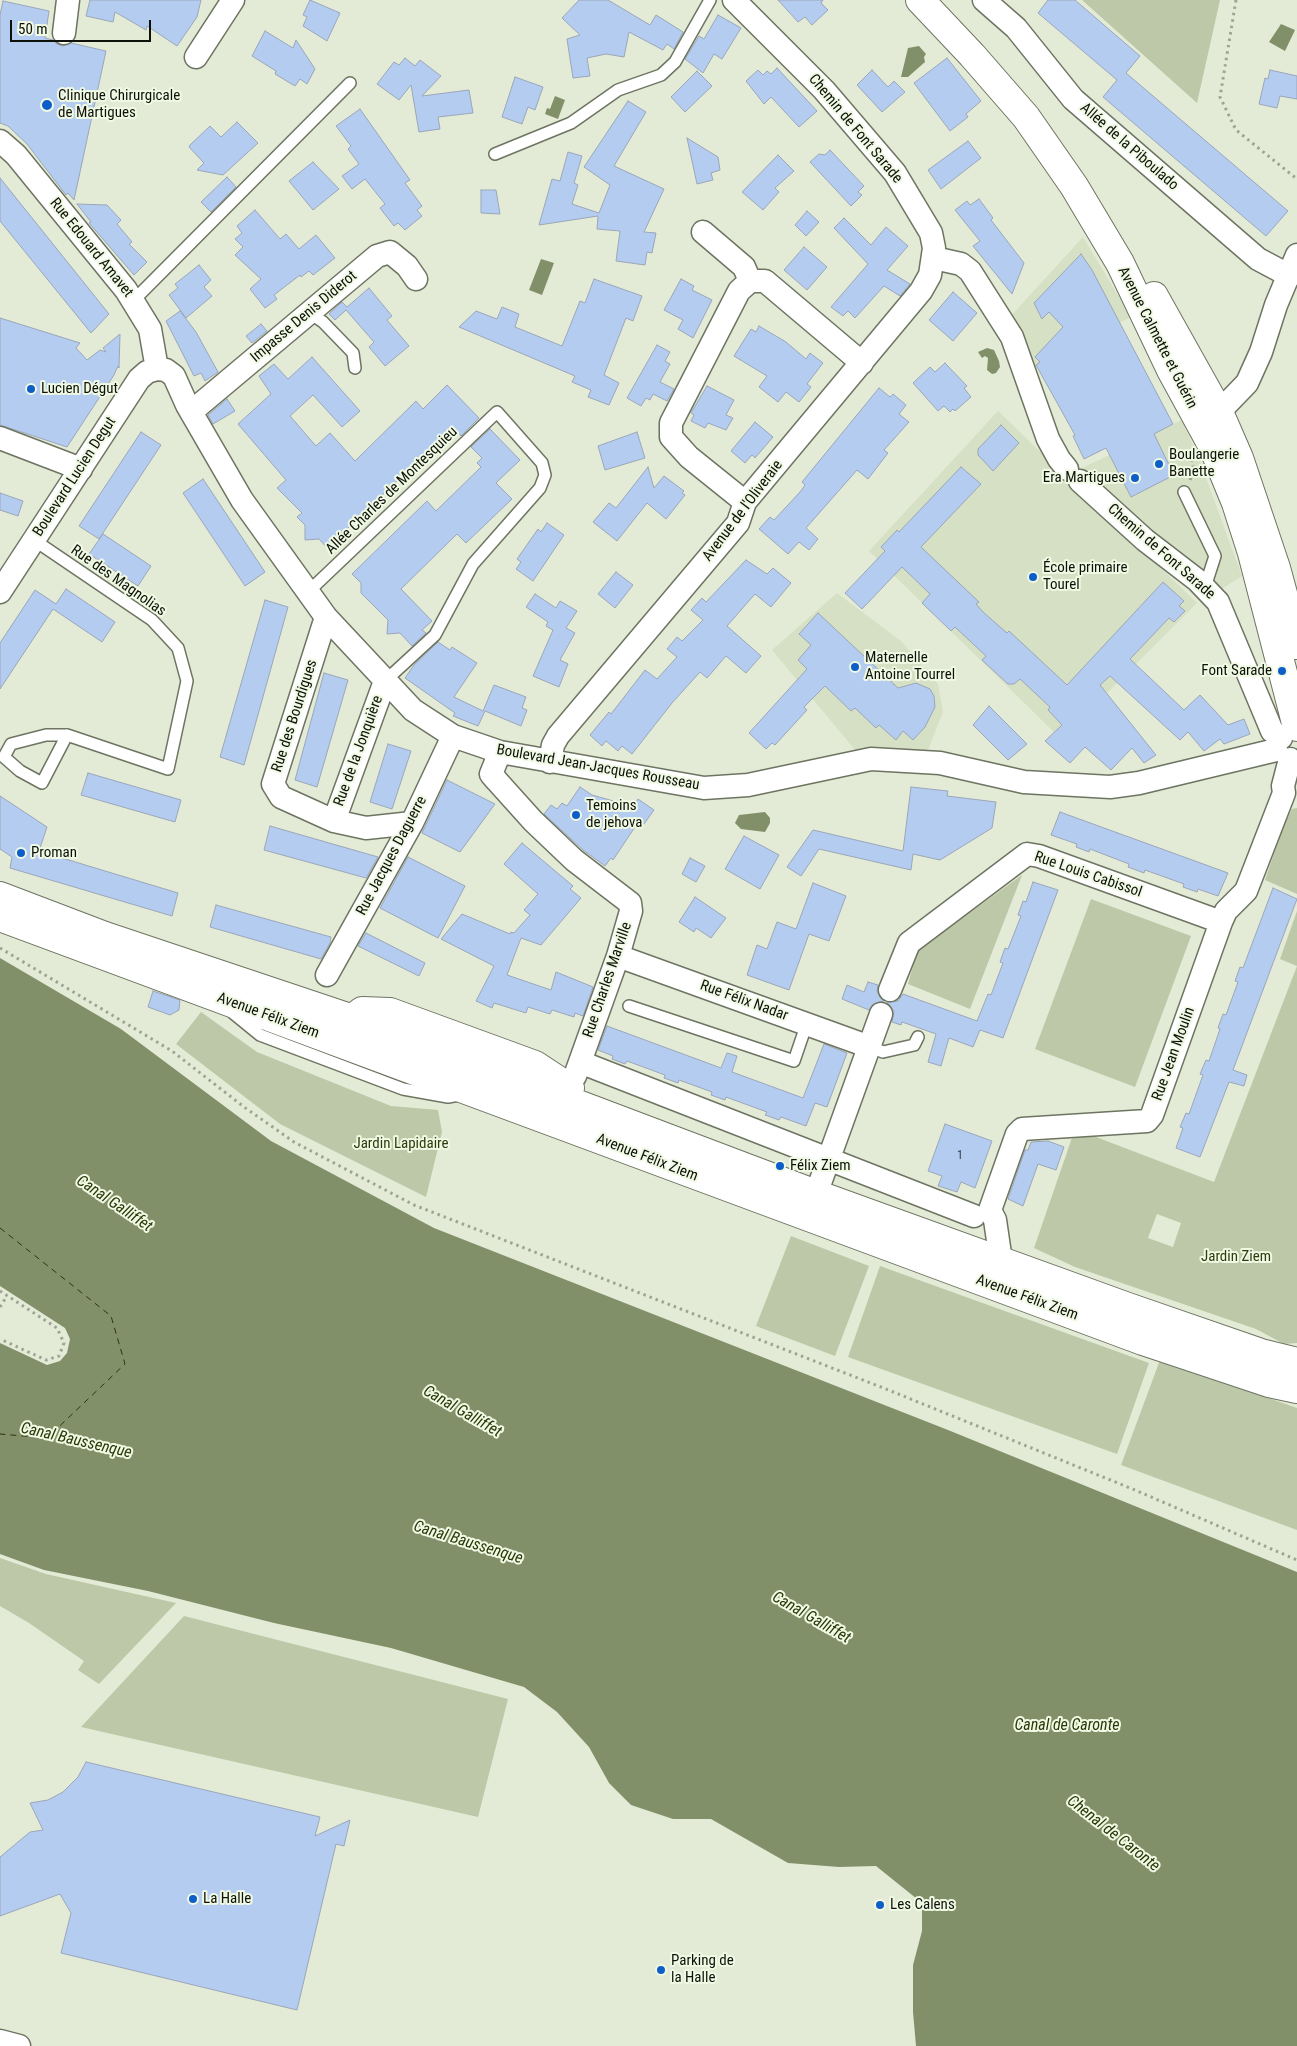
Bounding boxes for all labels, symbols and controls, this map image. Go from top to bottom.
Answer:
scale bar [12,10,154,42]
text: 50 m [18,20,48,38]
street label: Chemin de Font Sarade [804,71,906,187]
place label: Clinique Chirurgicale de Martigues [58,87,180,122]
marker: Clinique Chirurgicale de Martigues [40,98,54,112]
street label: Allée de la Piboulado [1076,99,1182,195]
street label: Rue Edouard Amavet [45,195,137,301]
street label: Avenue Calmette et Guérin [1113,264,1201,412]
street label: Impasse Denis Diderot [247,267,361,367]
place label: Lucien Dégut [41,380,118,398]
marker: Lucien Dégut [25,383,37,395]
street label: Boulevard Lucien Degut [30,414,120,540]
street label: Allée Charles de Montesquieu [322,423,462,559]
place label: Boulangerie Banette [1169,446,1239,481]
street label: Avenue de l'Oliveraie [699,457,787,565]
marker: Boulangerie Banette [1153,458,1165,470]
place label: Era Martigues [1043,469,1125,487]
marker: Era Martigues [1129,472,1141,484]
street label: Chemin de Font Sarade [1103,500,1219,604]
street label: Rue des Magnolias [67,541,169,621]
place label: École primaire Tourel [1043,559,1127,594]
marker: École primaire Tourel [1027,571,1039,583]
place label: Maternelle Antoine Tourrel [865,649,955,684]
street label: Rue des Bourdigues [268,657,322,775]
marker: Maternelle Antoine Tourrel [849,661,861,673]
place label: Font Sarade [1201,662,1272,680]
marker: Font Sarade [1276,665,1288,677]
street label: Rue de la Jonquière [331,693,387,809]
street label: Boulevard Jean-Jacques Rousseau [495,741,701,795]
street label: Rue Jacques Daguerre [353,793,431,919]
place label: Temoins de jehova [586,797,642,832]
marker: Temoins de jehova [570,809,582,821]
place label: Proman [31,844,77,862]
marker: Proman [15,847,27,859]
street label: Rue Louis Cabissol [1032,848,1144,902]
street label: Rue Charles Marville [580,920,636,1040]
street label: Rue Félix Nadar [698,977,790,1025]
street label: Avenue Félix Ziem [215,989,321,1043]
street label: Rue Jean Moulin [1149,1005,1199,1103]
street label: Avenue Félix Ziem [594,1130,700,1186]
park label: Jardin Lapidaire [353,1135,449,1153]
house number: 1 [957,1149,963,1163]
place label: Félix Ziem [790,1157,851,1175]
marker: Félix Ziem [774,1160,786,1172]
water label: Canal Galliffet [72,1172,156,1236]
park label: Jardin Ziem [1201,1248,1271,1266]
street label: Avenue Félix Ziem [974,1271,1080,1325]
water label: Canal Galliffet [419,1382,505,1442]
water label: Canal Baussenque [19,1419,133,1463]
water label: Canal Baussenque [411,1517,525,1569]
water label: Canal Galliffet [768,1588,854,1648]
water label: Canal de Caronte [1015,1716,1119,1736]
water label: Chenal de Caronte [1063,1792,1163,1876]
place label: La Halle [203,1890,251,1908]
marker: La Halle [187,1893,199,1905]
place label: Les Calens [890,1896,955,1914]
marker: Les Calens [874,1899,886,1911]
place label: Parking de la Halle [671,1952,734,1987]
marker: Parking de la Halle [655,1964,667,1976]

